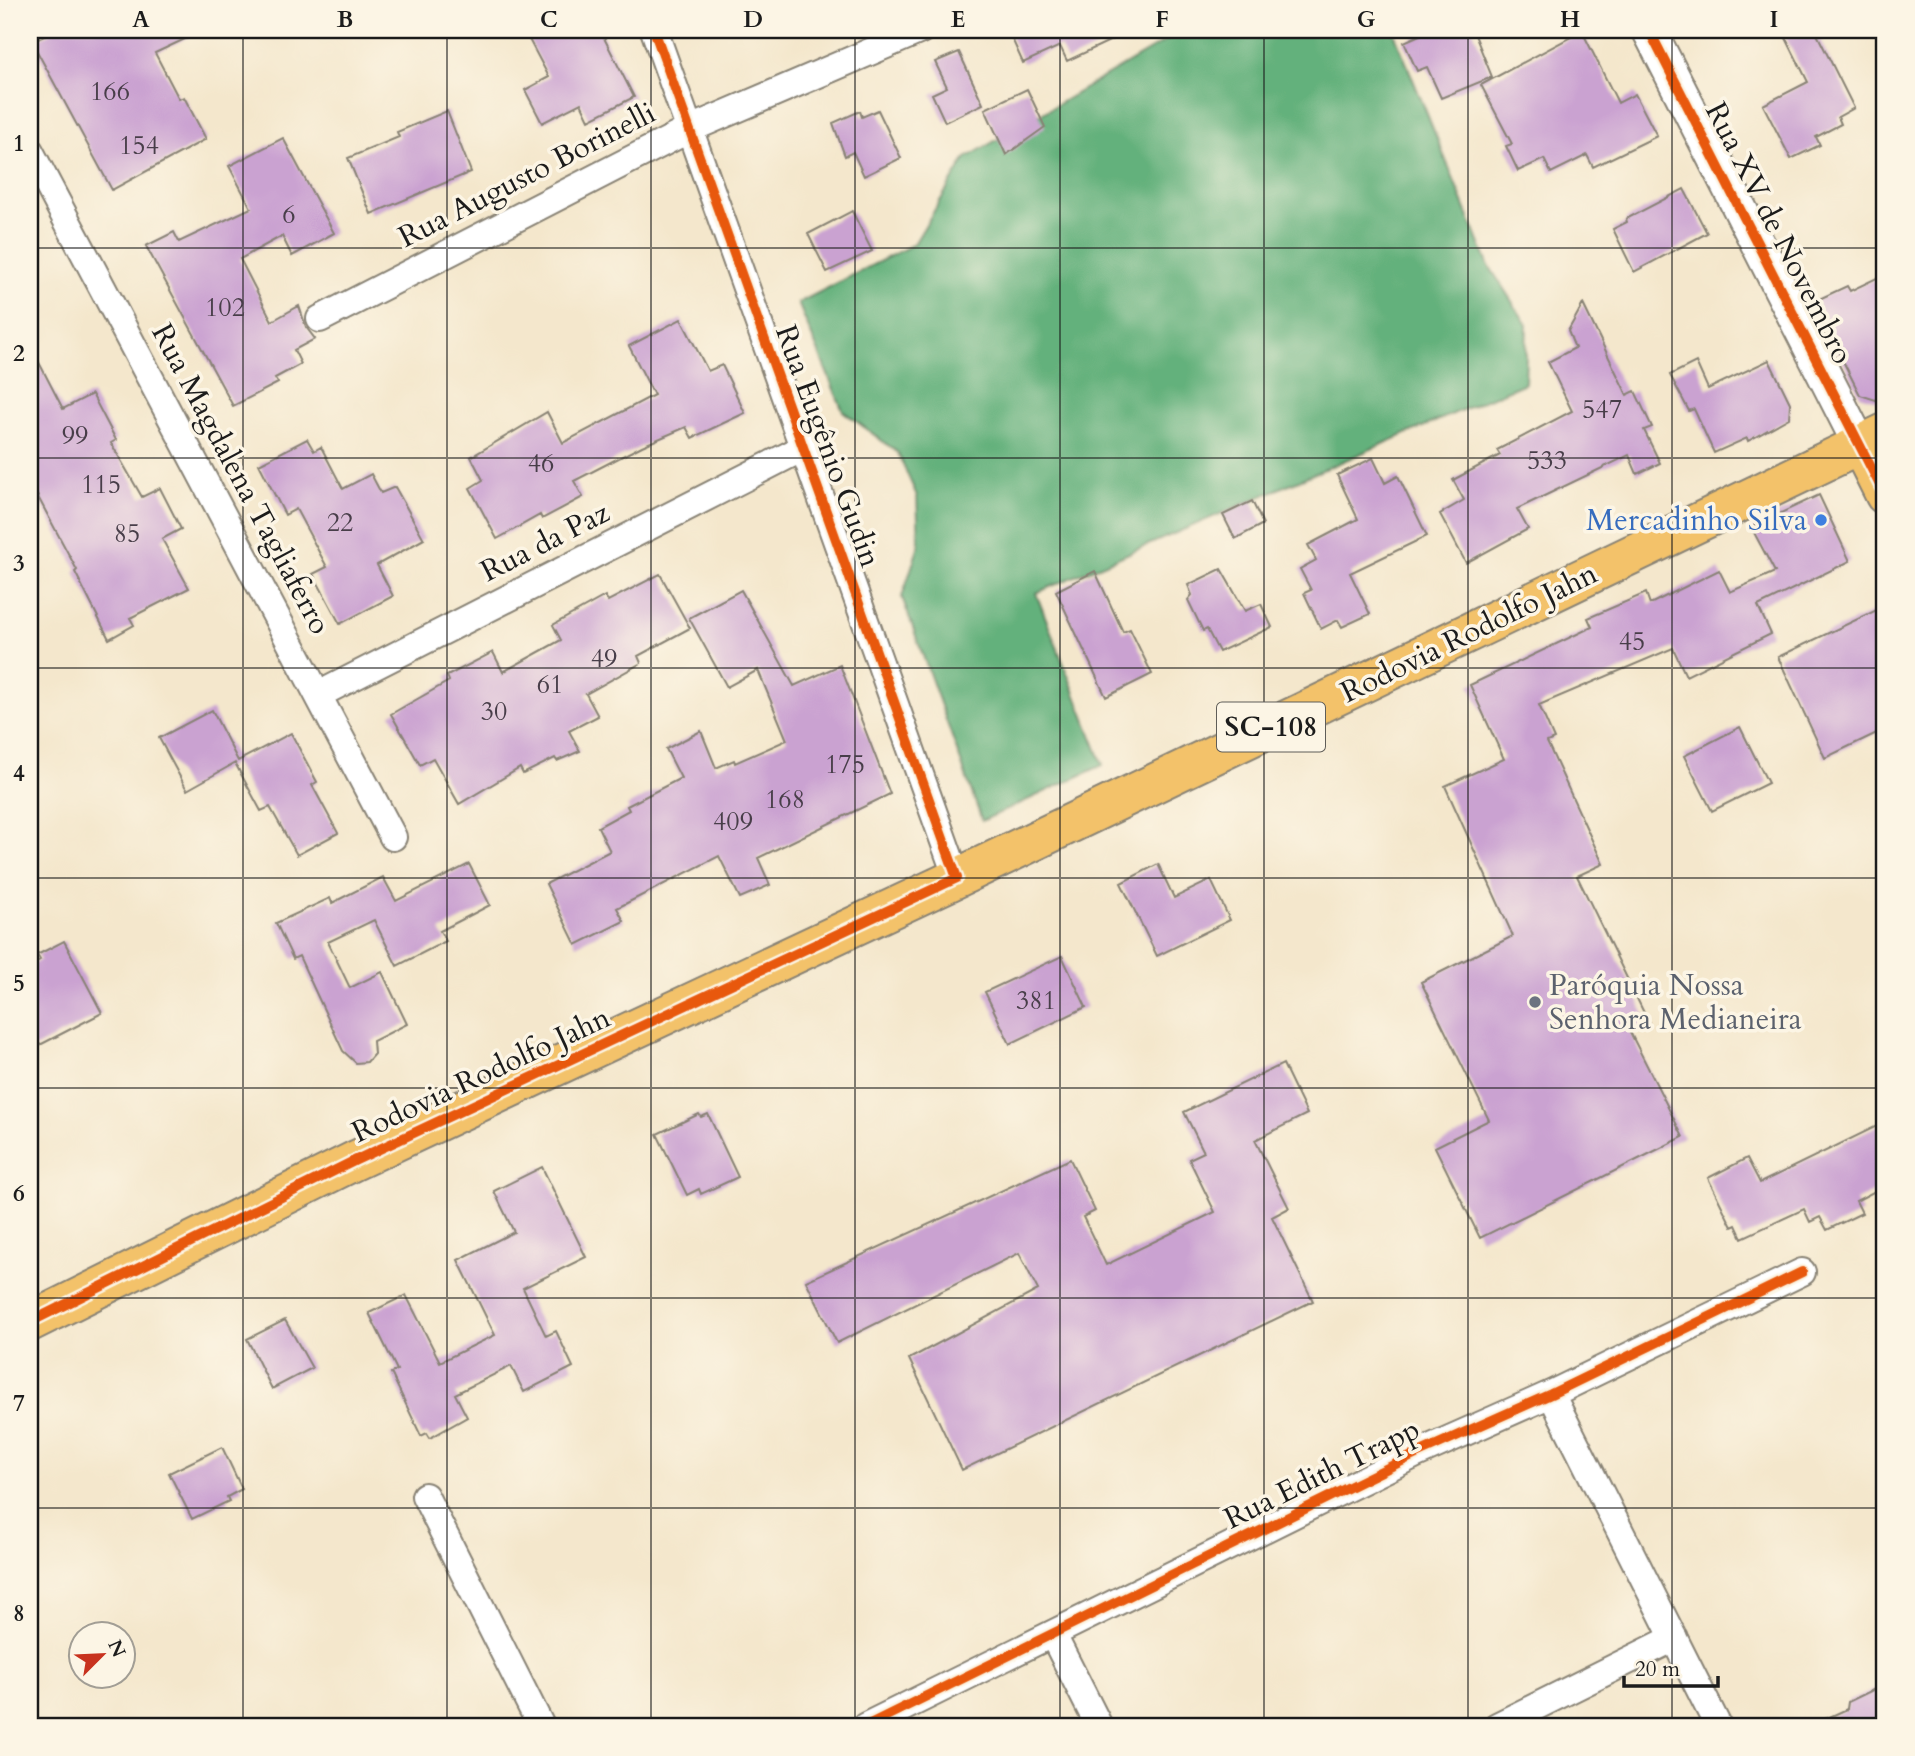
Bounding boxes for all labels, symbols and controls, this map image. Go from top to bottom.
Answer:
text: A [132,4,150,35]
text: B [337,4,353,35]
text: C [540,4,558,35]
text: D [743,4,763,35]
text: E [951,4,965,35]
text: F [1155,4,1169,35]
text: G [1357,4,1376,35]
text: H [1560,4,1580,35]
text: I [1770,4,1778,35]
house number: 166 [90,74,130,109]
street label: Rua Augusto Borinelli [391,92,663,258]
street label: Rua XV de Novembro [1695,95,1863,371]
text: 1 [13,128,25,159]
house number: 154 [119,128,159,163]
house number: 6 [282,197,296,232]
house number: 102 [205,290,245,325]
street label: Rua Magdalena Tagliaferro [142,317,340,641]
street label: Rua Eugênio Gudin [765,319,891,573]
text: 2 [13,338,25,369]
house number: 547 [1582,392,1622,427]
house number: 99 [62,418,88,453]
house number: 533 [1527,443,1567,478]
house number: 46 [528,446,554,481]
house number: 115 [81,467,121,502]
street label: Rua da Paz [474,492,617,592]
place label: Mercadinho Silva [1586,500,1807,541]
house number: 22 [327,505,353,540]
marker: Mercadinho Silva [1813,512,1829,528]
house number: 85 [114,516,140,551]
text: 3 [13,548,25,579]
street label: Rodovia Rodolfo Jahn [1334,553,1604,713]
house number: 45 [1619,624,1645,659]
house number: 49 [591,641,617,676]
house number: 61 [537,667,563,702]
house number: 30 [481,694,507,729]
road number: SC-108 [1217,702,1325,752]
house number: 175 [825,747,865,782]
text: 4 [13,758,25,789]
house number: 168 [765,782,805,817]
house number: 409 [713,804,753,839]
place label: Paróquia Nossa Senhora Medianeira [1549,965,1802,1040]
text: 5 [13,968,25,999]
house number: 381 [1016,983,1056,1018]
marker: Paróquia Nossa Senhora Medianeira [1527,994,1543,1010]
street label: Rodovia Rodolfo Jahn [345,997,617,1153]
text: 6 [13,1178,25,1209]
text: 7 [13,1388,25,1419]
street label: Rua Edith Trapp [1217,1409,1427,1539]
text: 8 [13,1598,25,1629]
north arrow [66,1620,136,1690]
text: N [101,1636,132,1662]
scale bar [1624,1644,1719,1688]
text: 20 m [1635,1655,1680,1684]

